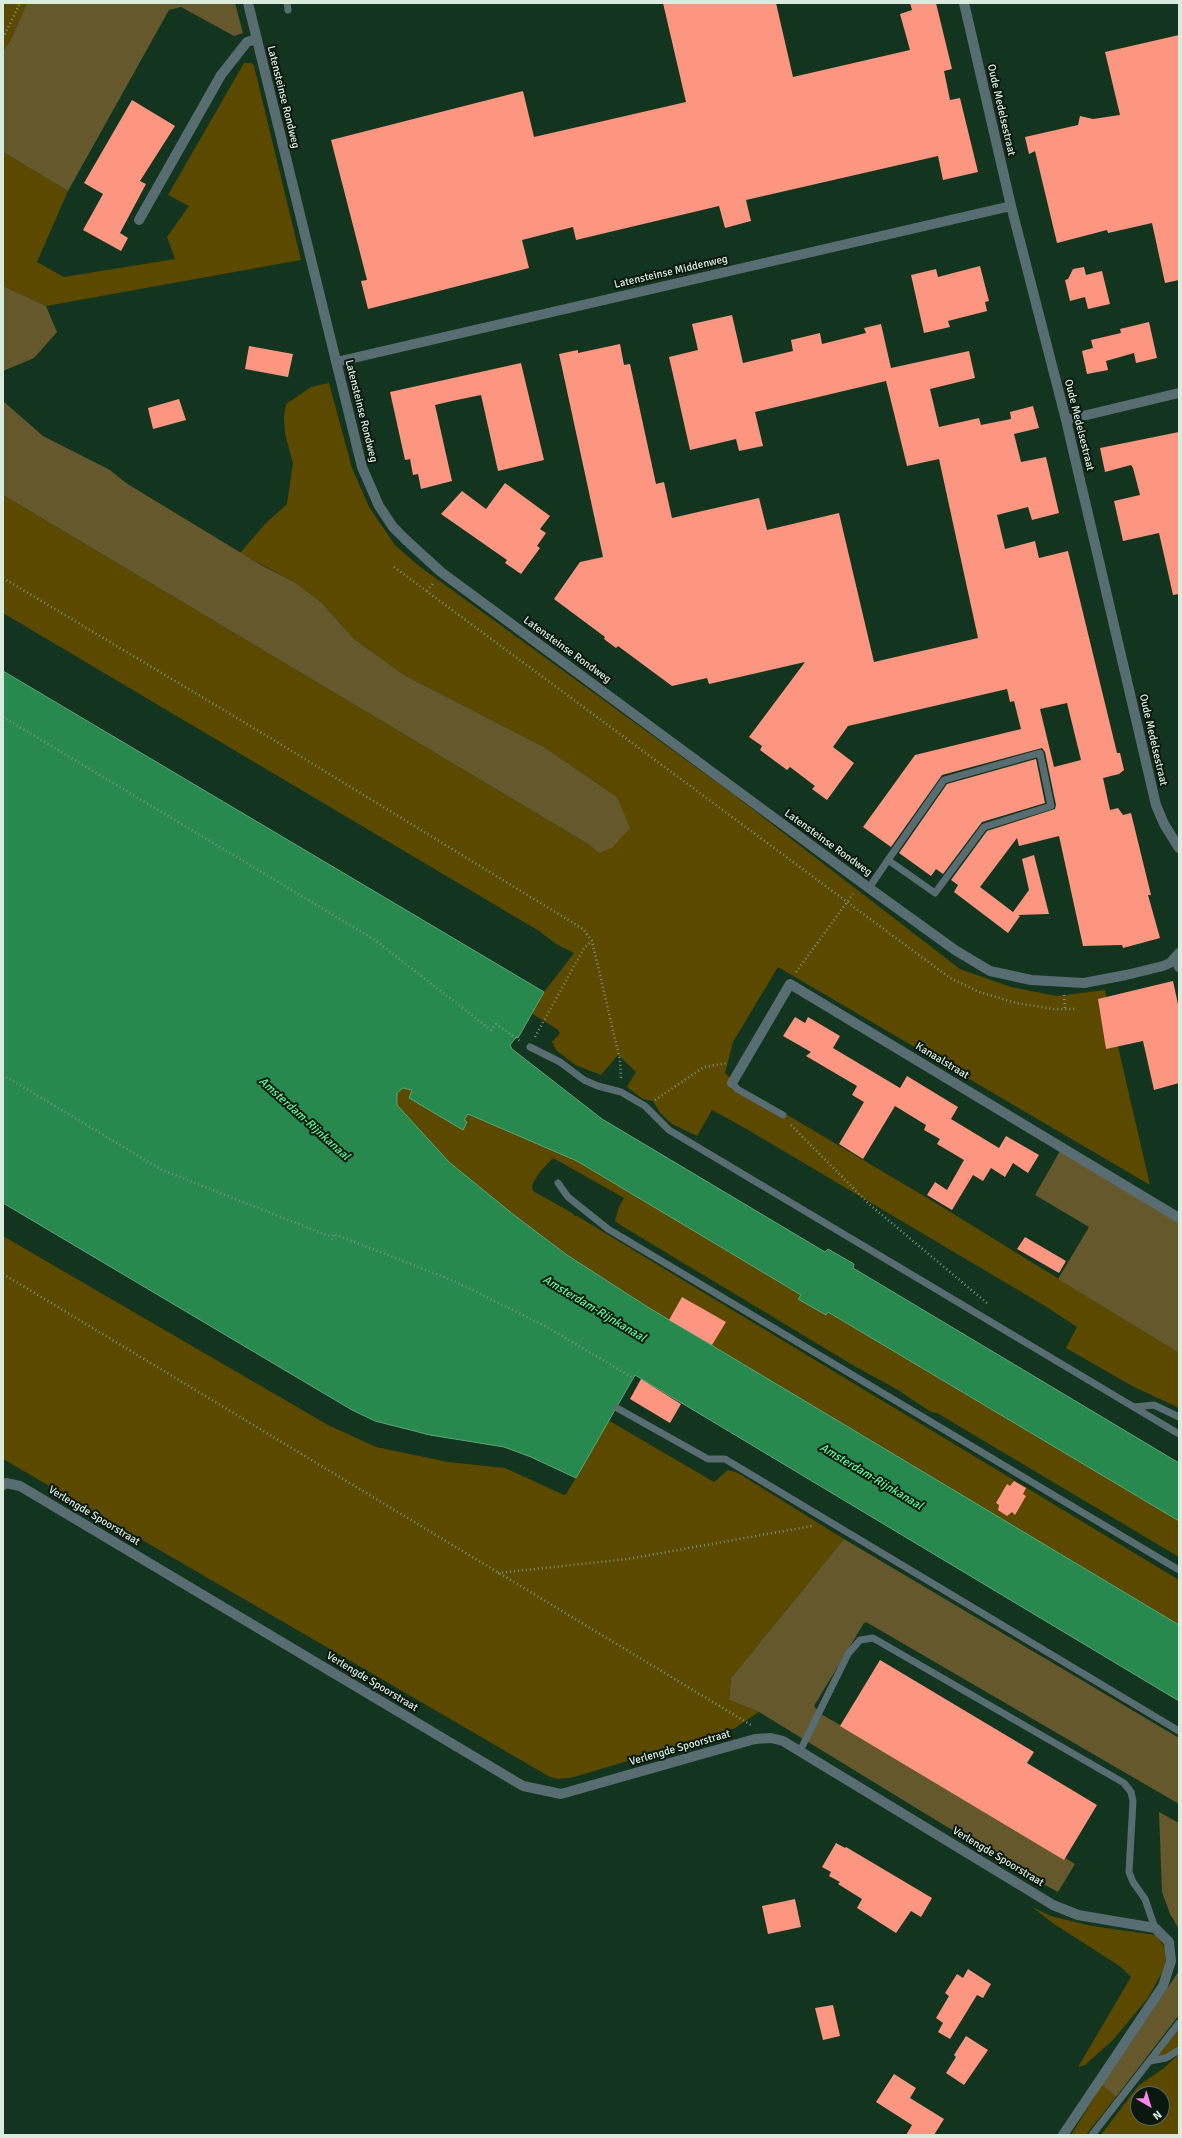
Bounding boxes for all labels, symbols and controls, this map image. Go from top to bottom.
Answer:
street label: Latensteinse Rondweg [264,44,302,150]
street label: Oude Medelsestraat [984,63,1018,157]
street label: Latensteinse Middenweg [613,253,729,291]
street label: Latensteinse Rondweg [342,358,380,464]
street label: Oude Medelsestraat [1061,378,1097,472]
street label: Latensteinse Rondweg [521,614,613,686]
street label: Oude Medelsestraat [1136,693,1170,787]
street label: Latensteinse Rondweg [782,807,874,879]
street label: Kanaalstraat [913,1040,971,1082]
water label: Amsterdam-Rijnkanaal [256,1074,352,1164]
water label: Amsterdam-Rijnkanaal [540,1273,648,1345]
water label: Amsterdam-Rijnkanaal [817,1441,925,1513]
street label: Verlengde Spoorstraat [46,1483,142,1549]
street label: Verlengde Spoorstraat [324,1649,420,1715]
street label: Verlengde Spoorstraat [628,1727,732,1769]
street label: Verlengde Spoorstraat [950,1824,1046,1890]
north arrow [1130,2086,1170,2126]
text: N [1150,2108,1164,2123]

